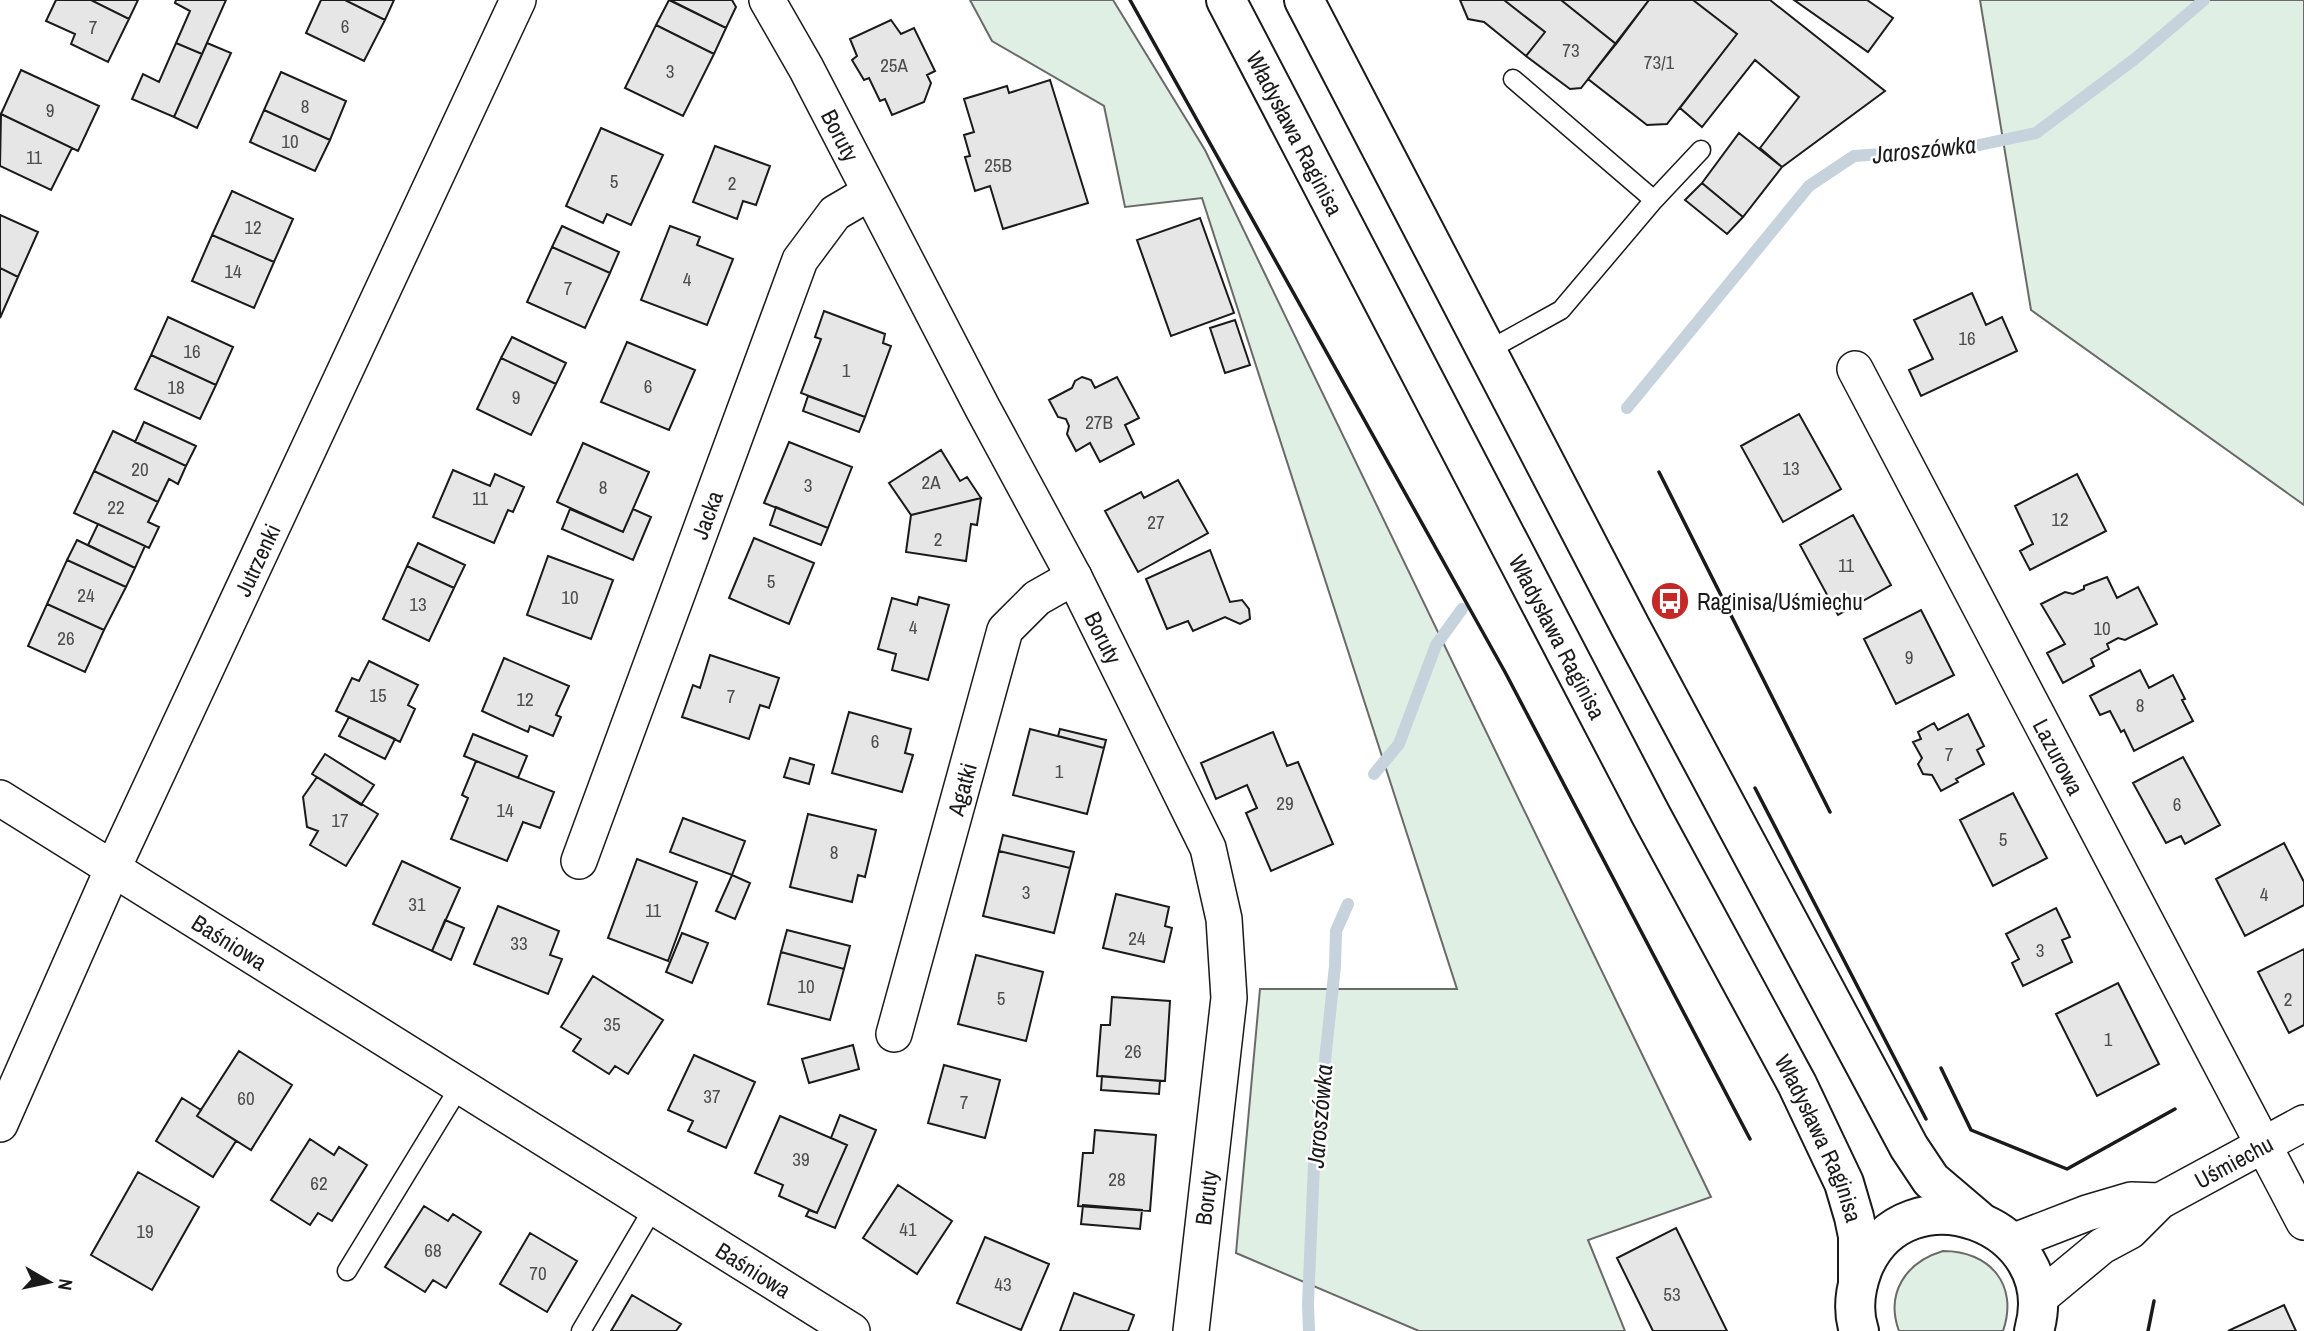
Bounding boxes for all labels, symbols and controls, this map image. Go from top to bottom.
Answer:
house number: 6 [341,13,349,39]
house number: 7 [89,14,98,40]
house number: 73 [1562,37,1580,63]
street label: Władysława Raginisa [1240,45,1351,221]
house number: 73/1 [1644,49,1674,75]
house number: 25A [880,52,908,78]
house number: 3 [666,58,674,84]
house number: 8 [301,93,309,119]
house number: 9 [46,97,54,123]
street label: Boruty [815,104,867,167]
house number: 10 [281,128,299,154]
water label: Jaroszówka [1870,128,1977,170]
house number: 11 [26,144,42,170]
house number: 25B [984,152,1012,178]
house number: 5 [610,168,619,194]
house number: 2 [728,170,736,196]
house number: 12 [244,214,262,240]
house number: 14 [224,258,242,284]
house number: 4 [683,266,692,292]
house number: 7 [564,275,573,301]
house number: 16 [1958,325,1976,351]
house number: 16 [183,338,201,364]
house number: 1 [842,357,851,383]
house number: 6 [644,373,652,399]
house number: 18 [167,374,185,400]
house number: 9 [512,384,520,410]
house number: 27B [1085,409,1113,435]
house number: 13 [1782,455,1800,481]
house number: 20 [131,456,149,482]
house number: 2A [921,469,941,495]
house number: 3 [804,472,812,498]
house number: 8 [599,474,607,500]
house number: 11 [472,485,488,511]
street label: Jacka [683,486,730,543]
house number: 22 [107,494,125,520]
house number: 12 [2051,506,2069,532]
house number: 27 [1147,509,1165,535]
street label: Jutrzenki [227,518,287,601]
house number: 2 [934,526,942,552]
street label: Władysława Raginisa [1502,549,1614,725]
house number: 11 [1838,552,1854,578]
house number: 5 [767,568,776,594]
bus stop icon: Raginisa/Uśmiechu [1649,580,1691,622]
house number: 24 [77,582,95,608]
house number: 10 [561,584,579,610]
place label: Raginisa/Uśmiechu [1697,586,1863,617]
house number: 13 [409,591,427,617]
street label: Boruty [1078,606,1130,669]
house number: 4 [909,614,918,640]
house number: 10 [2093,615,2111,641]
house number: 26 [57,625,75,651]
house number: 9 [1905,644,1913,670]
house number: 15 [369,682,387,708]
house number: 7 [727,683,736,709]
house number: 12 [516,686,534,712]
house number: 8 [2136,692,2144,718]
street label: Lazurowa [2026,713,2092,800]
house number: 6 [871,728,879,754]
house number: 7 [1945,741,1954,767]
house number: 1 [1055,758,1064,784]
street label: Agatki [939,759,983,820]
house number: 29 [1276,790,1294,816]
house number: 6 [2173,791,2181,817]
house number: 14 [496,797,514,823]
house number: 17 [331,807,349,833]
house number: 5 [1999,826,2008,852]
house number: 8 [830,839,838,865]
house number: 3 [1022,879,1030,905]
house number: 4 [2260,881,2269,907]
house number: 31 [408,891,426,917]
house number: 11 [645,897,661,923]
street label: Baśniowa [186,907,274,977]
house number: 24 [1128,925,1146,951]
house number: 33 [510,930,528,956]
house number: 3 [2036,937,2044,963]
house number: 10 [797,973,815,999]
house number: 5 [997,985,1006,1011]
house number: 2 [2284,986,2292,1012]
house number: 35 [603,1011,621,1037]
house number: 1 [2104,1026,2113,1052]
house number: 26 [1124,1038,1142,1064]
street label: Władysława Raginisa [1768,1049,1870,1226]
water label: Jaroszówka [1298,1063,1339,1170]
house number: 37 [703,1083,721,1109]
house number: 60 [237,1085,255,1111]
house number: 7 [960,1089,969,1115]
street label: Uśmiechu [2189,1127,2278,1195]
house number: 39 [792,1146,810,1172]
house number: 28 [1108,1166,1126,1192]
street label: Boruty [1187,1168,1225,1227]
house number: 62 [310,1170,328,1196]
house number: 41 [899,1216,917,1242]
house number: 19 [136,1218,154,1244]
street label: Baśniowa [710,1234,797,1305]
house number: 68 [424,1237,442,1263]
north arrow [14,1247,84,1317]
house number: 70 [529,1260,547,1286]
house number: 43 [994,1271,1012,1297]
text: N [52,1277,80,1292]
house number: 53 [1663,1281,1681,1307]

